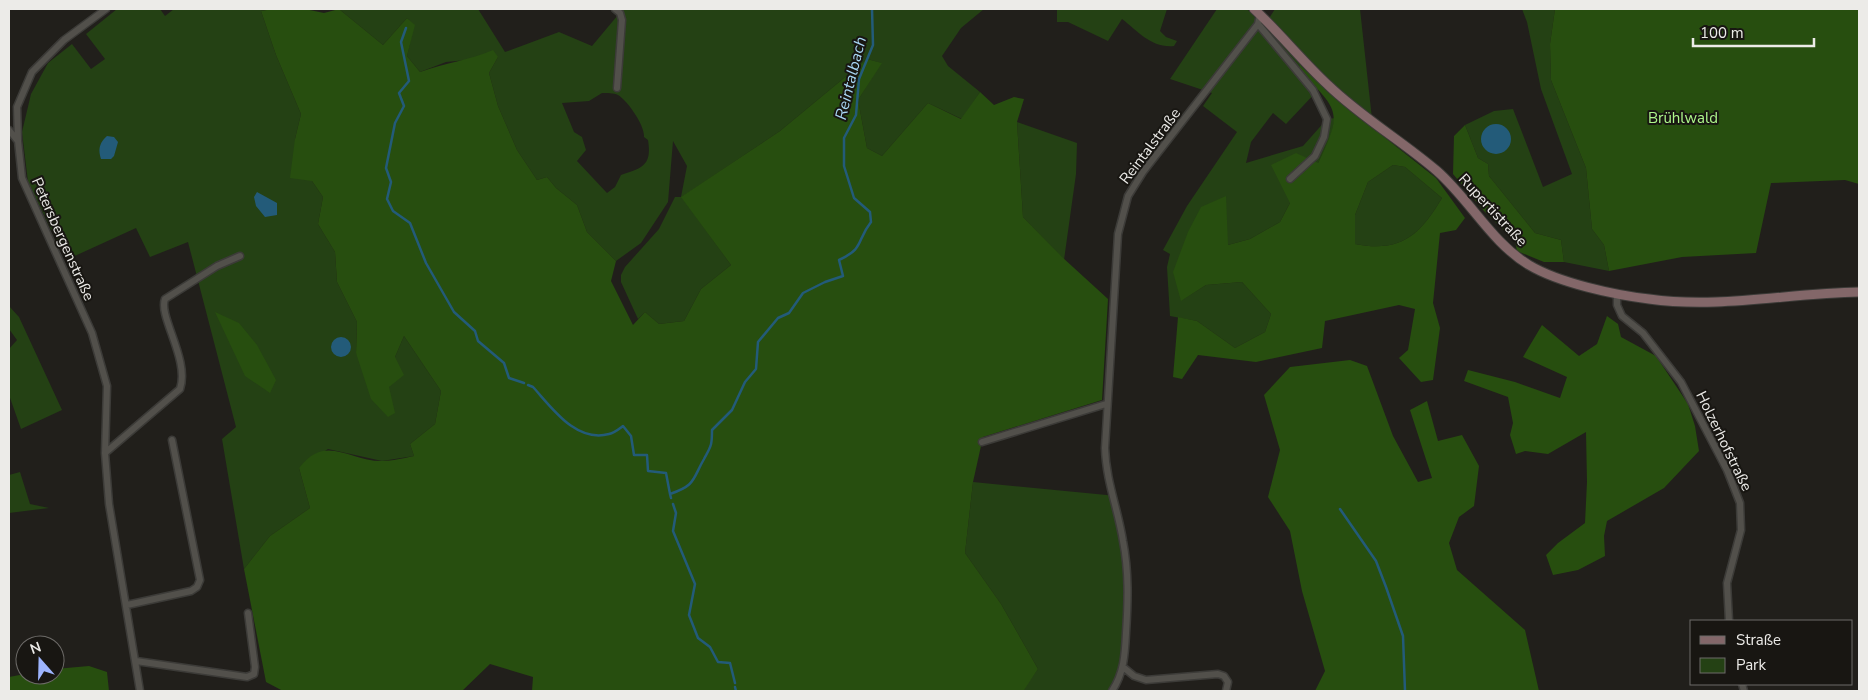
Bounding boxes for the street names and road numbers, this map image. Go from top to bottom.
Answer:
street label: Reintalstraße [1115,104,1185,188]
street label: Rupertistraße [1454,169,1532,251]
street label: Petersbergenstraße [27,174,99,304]
street label: Holzerhofstraße [1691,388,1757,494]

